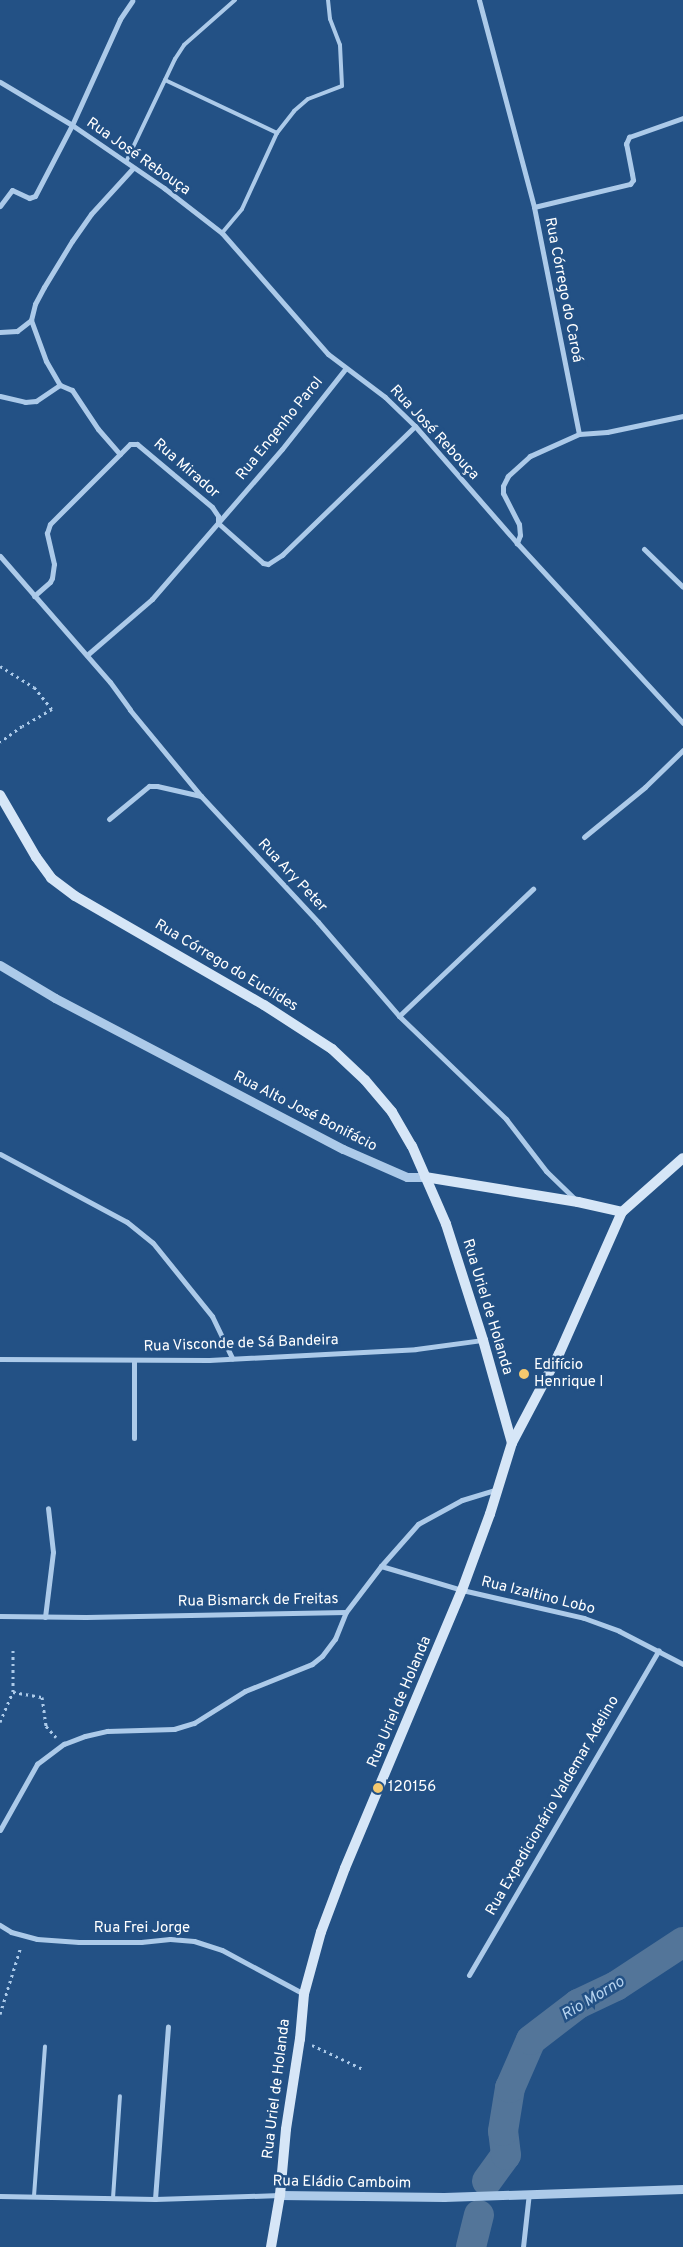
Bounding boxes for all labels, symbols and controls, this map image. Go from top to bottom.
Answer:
street label: Rua José Rebouça [82,114,194,200]
street label: Rua Córrego do Caroá [540,216,586,364]
street label: Rua Engenho Parol [233,374,327,484]
street label: Rua José Rebouça [386,382,482,484]
street label: Rua Mirador [149,435,223,503]
street label: Rua Ary Peter [253,835,331,917]
street label: Rua Córrego do Euclides [151,916,301,1016]
street label: Rua Alto José Bonifácio [230,1068,380,1156]
street label: Rua Uriel de Holanda [458,1237,516,1377]
street label: Rua Visconde de Sá Bandeira [143,1332,339,1356]
place label: Edifício Henrique I [534,1356,604,1391]
marker: Edifício Henrique I [518,1368,530,1380]
street label: Rua Izaltino Lobo [479,1573,597,1619]
street label: Rua Bismarck de Freitas [177,1591,339,1611]
street label: Rua Uriel de Holanda [364,1634,436,1770]
street label: Rua Expedicionário Valdemar Adelino [482,1692,624,1920]
place label: 120156 [388,1779,436,1797]
marker: 120156 [372,1782,384,1794]
street label: Rua Frei Jorge [94,1920,190,1938]
water label: Rio Morno [558,1973,628,2025]
street label: Rua Uriel de Holanda [259,2018,295,2160]
street label: Rua Eládio Camboim [273,2173,411,2193]

